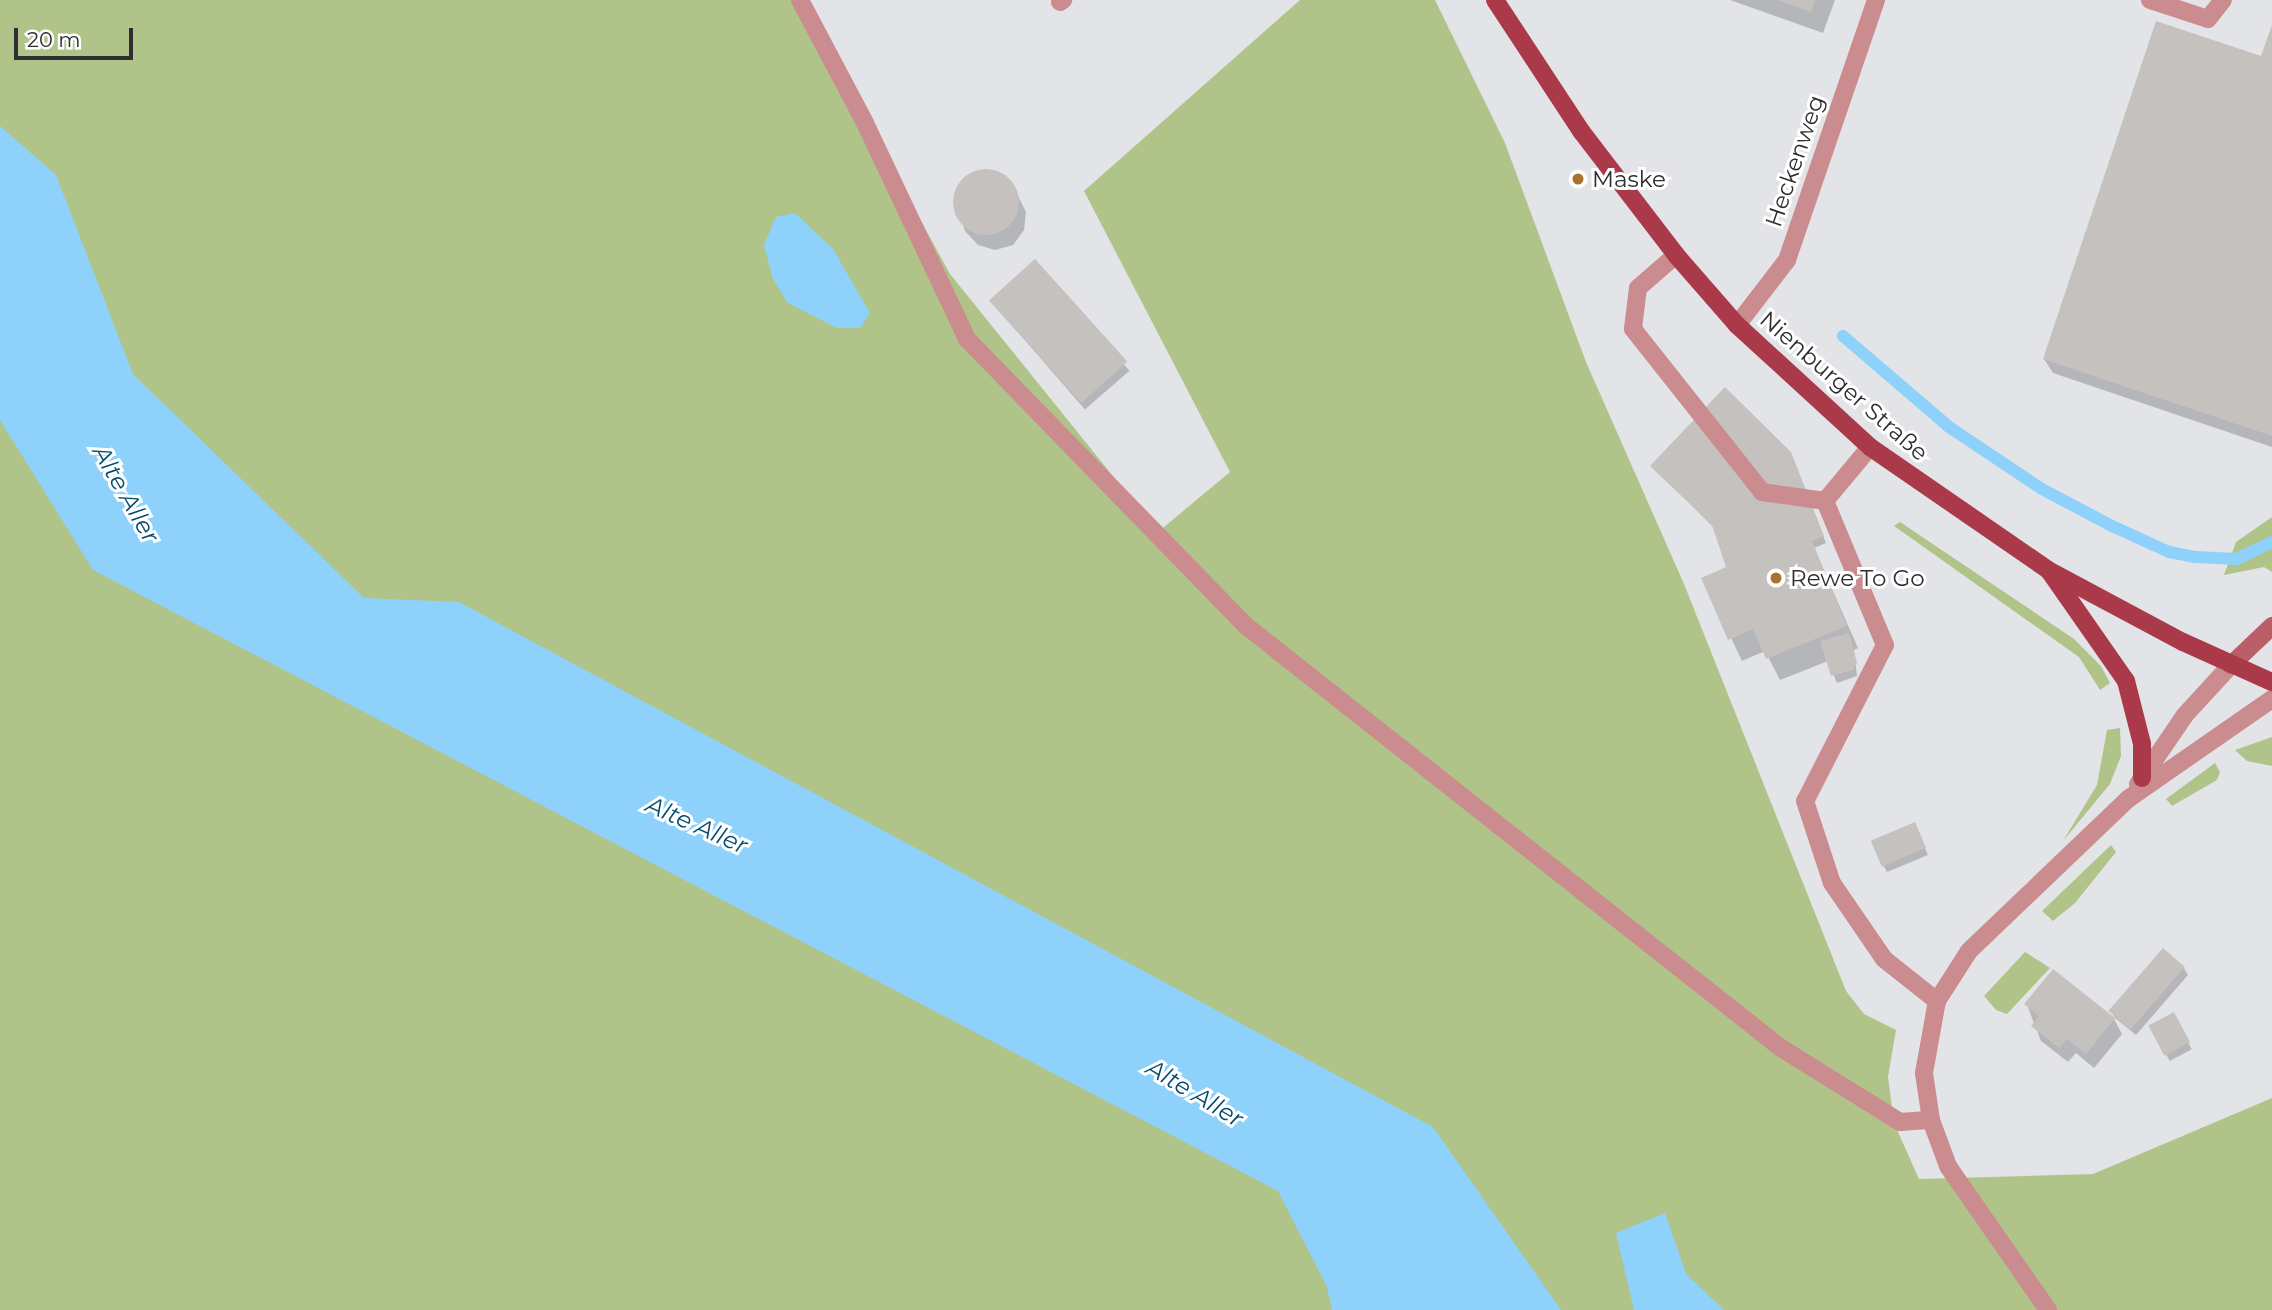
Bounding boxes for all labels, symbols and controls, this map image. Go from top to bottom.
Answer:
scale bar [18,14,136,58]
text: 20 m [27,27,81,52]
street label: Heckenweg [1760,92,1830,230]
place label: Maske [1592,165,1666,193]
marker: Maske [1570,171,1586,187]
street label: Nienburger Straße [1754,305,1934,467]
water label: Alte Aller [87,440,165,548]
place label: Rewe To Go [1790,564,1925,592]
marker: Rewe To Go [1768,570,1784,586]
water label: Alte Aller [642,790,752,860]
water label: Alte Aller [1141,1053,1249,1133]

